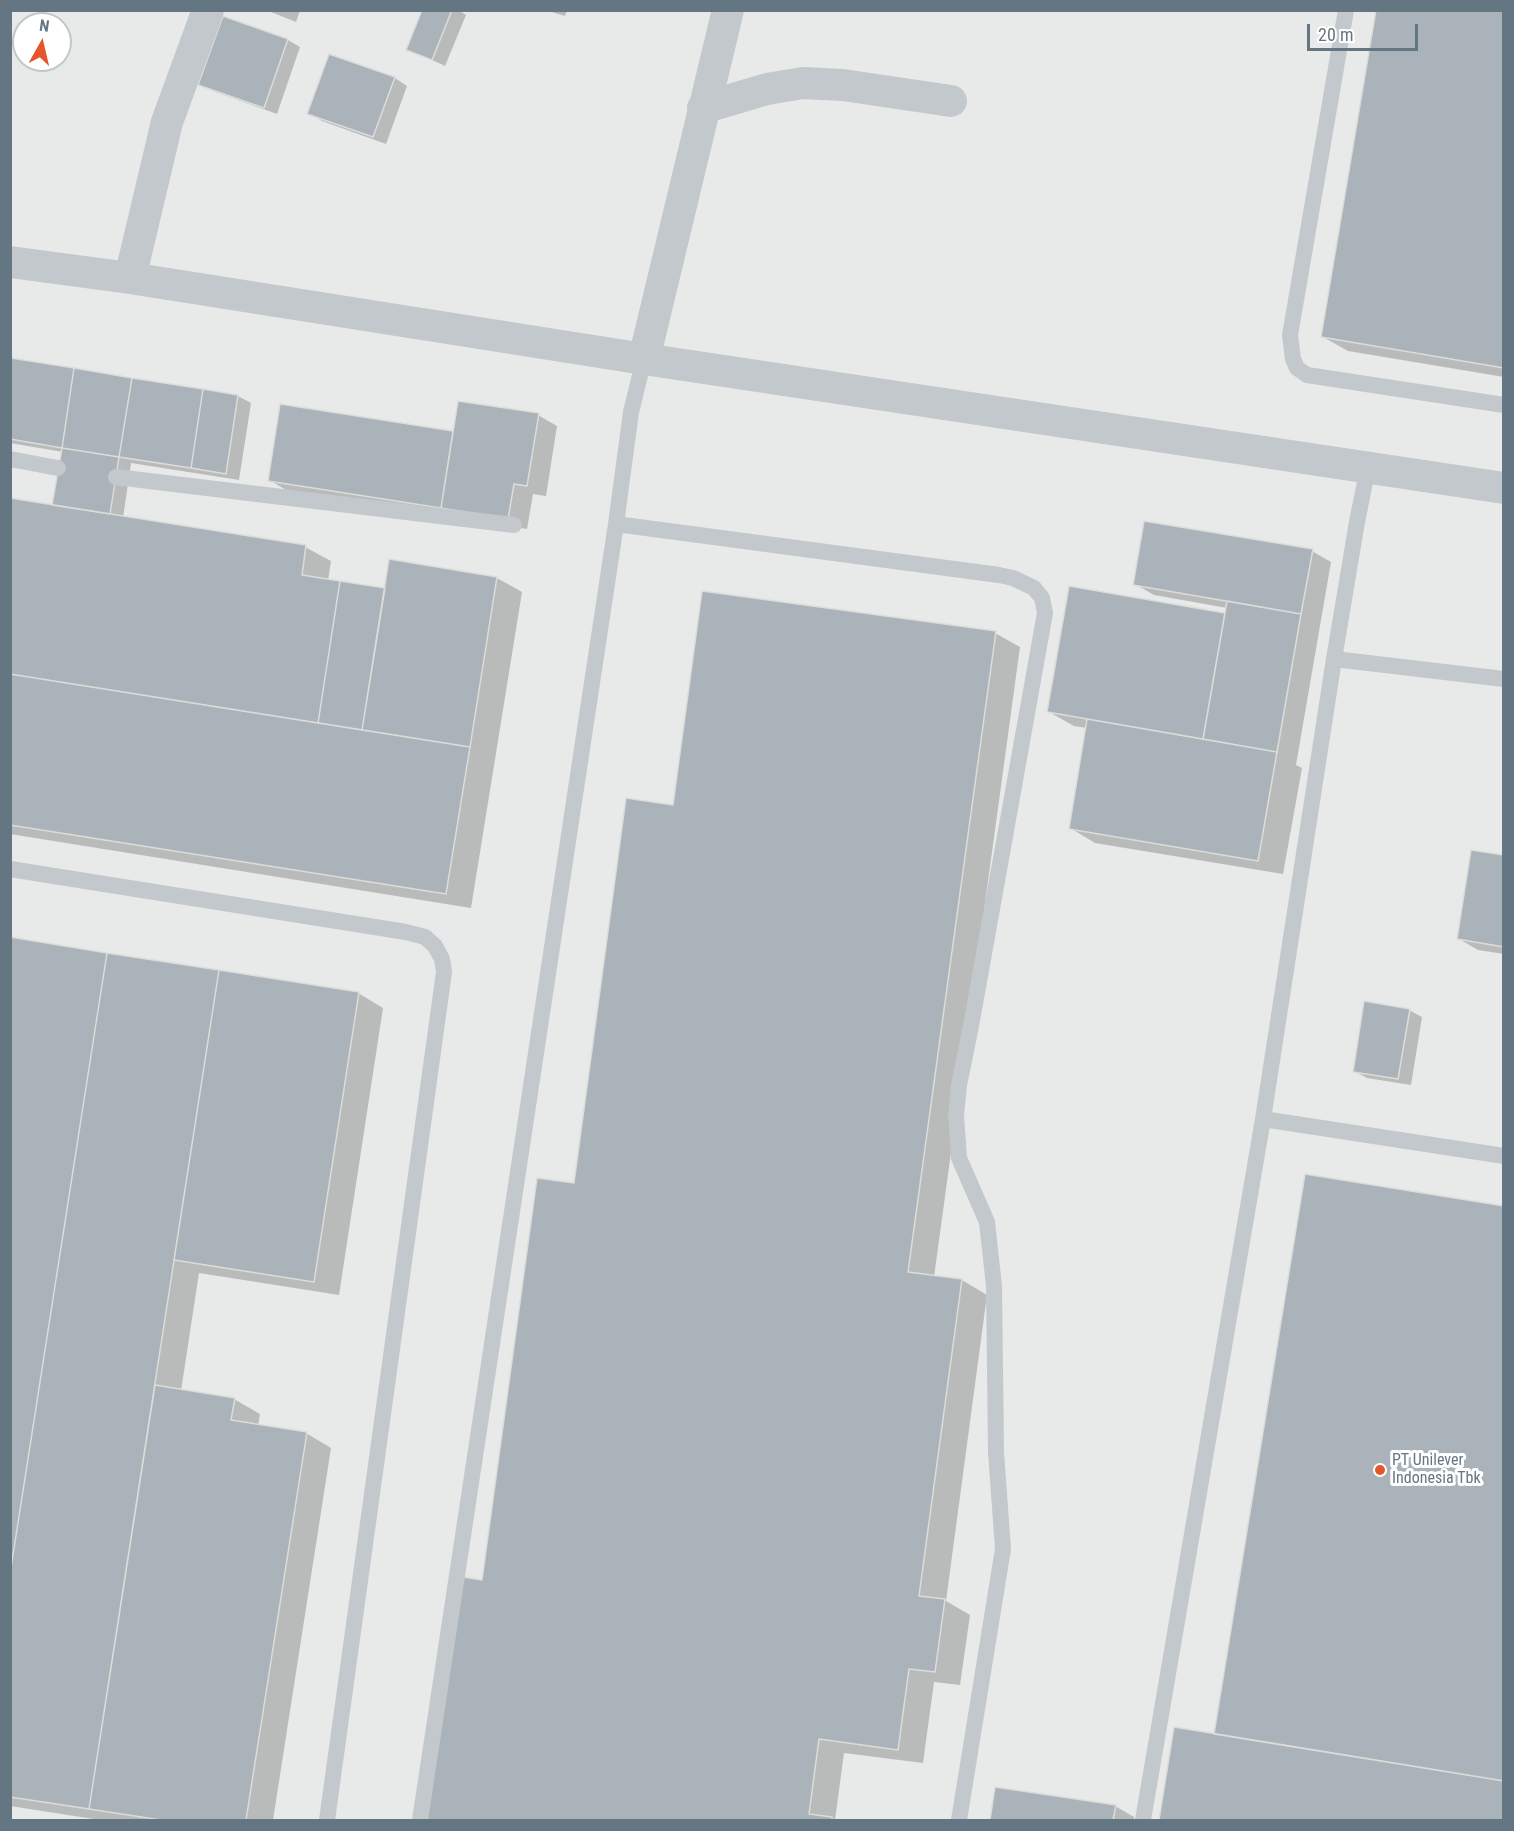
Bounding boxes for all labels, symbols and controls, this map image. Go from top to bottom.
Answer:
north arrow [12,12,72,72]
scale bar [1310,12,1421,50]
text: N [38,16,50,36]
text: 20 m [1318,24,1353,45]
place label: PT Unilever Indonesia Tbk [1392,1451,1481,1489]
marker: PT Unilever Indonesia Tbk [1373,1463,1387,1477]

